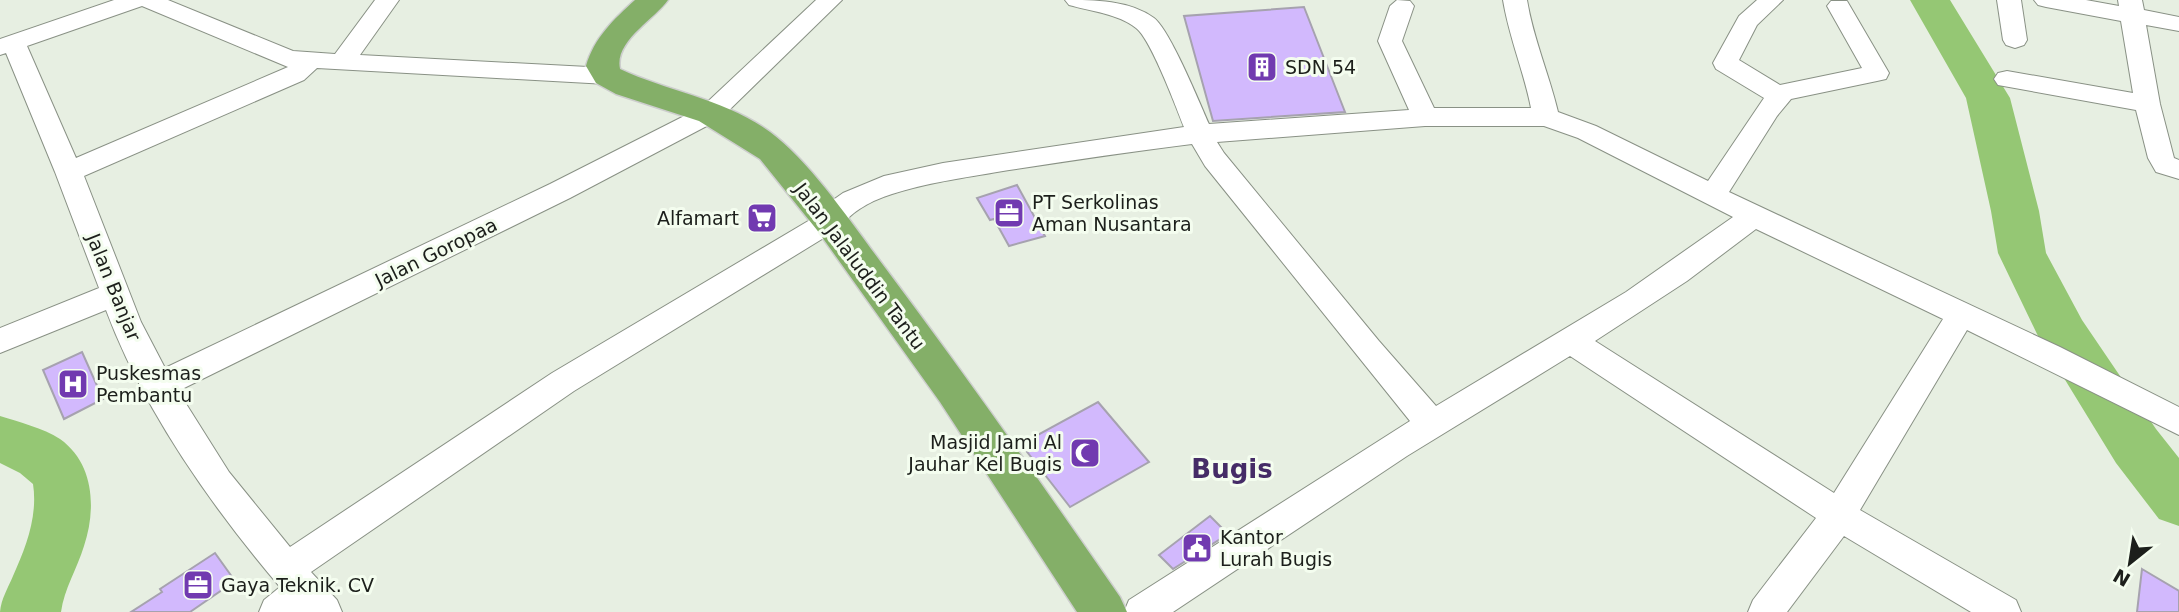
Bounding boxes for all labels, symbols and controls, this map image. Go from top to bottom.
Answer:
building icon: SDN 54 [1245,50,1279,84]
place label: SDN 54 [1285,56,1356,78]
street label: Jalan Jalaluddin Tantu [790,178,930,354]
place label: PT Serkolinas Aman Nusantara [1032,191,1192,235]
office icon: PT Serkolinas Aman Nusantara [992,196,1026,230]
supermarket icon: Alfamart [745,201,779,235]
place label: Alfamart [657,207,739,229]
street label: Jalan Goropaa [371,213,501,291]
street label: Jalan Banjar [82,229,146,344]
place label: Puskesmas Pembantu [96,362,201,406]
hospital icon: Puskesmas Pembantu [56,367,90,401]
place label: Masjid Jami Al Jauhar Kel Bugis [907,431,1062,475]
mosque icon: Masjid Jami Al Jauhar Kel Bugis [1068,436,1102,470]
district label: Bugis [1191,454,1273,484]
place label: Kantor Lurah Bugis [1220,526,1332,570]
north arrow [2095,528,2165,598]
public building icon: Kantor Lurah Bugis [1180,531,1214,565]
text: N [2109,564,2134,591]
office icon: Gaya Teknik. CV [181,568,215,602]
place label: Gaya Teknik. CV [221,574,374,596]

